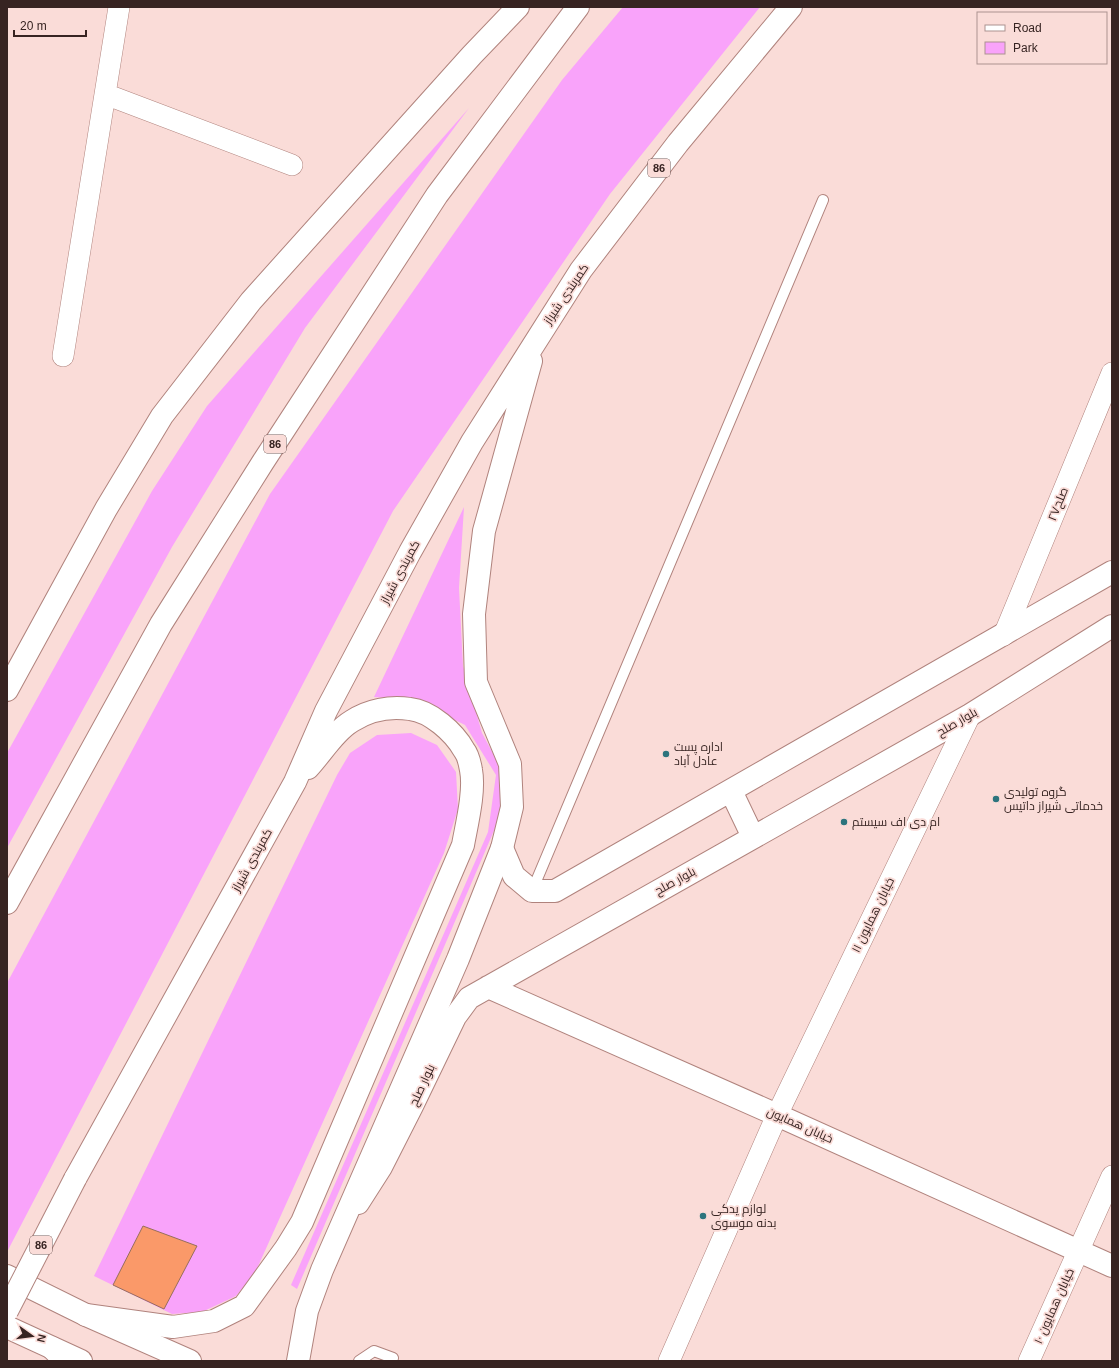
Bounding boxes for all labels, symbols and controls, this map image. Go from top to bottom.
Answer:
scale bar [14,12,86,38]
legend [977,12,1107,64]
text: 20 m [20,19,47,33]
text: Road [1013,21,1042,35]
text: Park [1013,41,1039,55]
road number: 86 [648,159,670,177]
street label: کمربندی شیراز [540,261,591,328]
road number: 86 [264,435,286,453]
street label: صلح۲۷ [1045,485,1072,523]
street label: کمربندی شیراز [377,538,423,607]
street label: بلوار صلح [934,705,980,740]
place label: اداره پست عادل آباد [674,740,723,768]
marker: اداره پست عادل آباد [661,749,671,759]
place label: گروه تولیدی خدماتی شیراز داتیس [1004,785,1103,813]
marker: گروه تولیدی خدماتی شیراز داتیس [991,794,1001,804]
place label: ام دی اف سیستم [852,815,940,830]
marker: ام دی اف سیستم [839,817,849,827]
street label: کمربندی شیراز [228,826,275,895]
street label: بلوار صلح [652,864,698,899]
street label: خیابان همایون ۱۱ [849,875,897,955]
street label: بلوار صلح [406,1062,439,1109]
street label: خیابان همایون [765,1104,835,1146]
place label: لوازم یدکی بدنه موسوی [711,1202,776,1230]
marker: لوازم یدکی بدنه موسوی [698,1211,708,1221]
road number: 86 [30,1236,52,1254]
street label: خیابان همایون ۱۰ [1031,1266,1077,1346]
north arrow [12,1316,52,1356]
text: N [35,1333,48,1344]

